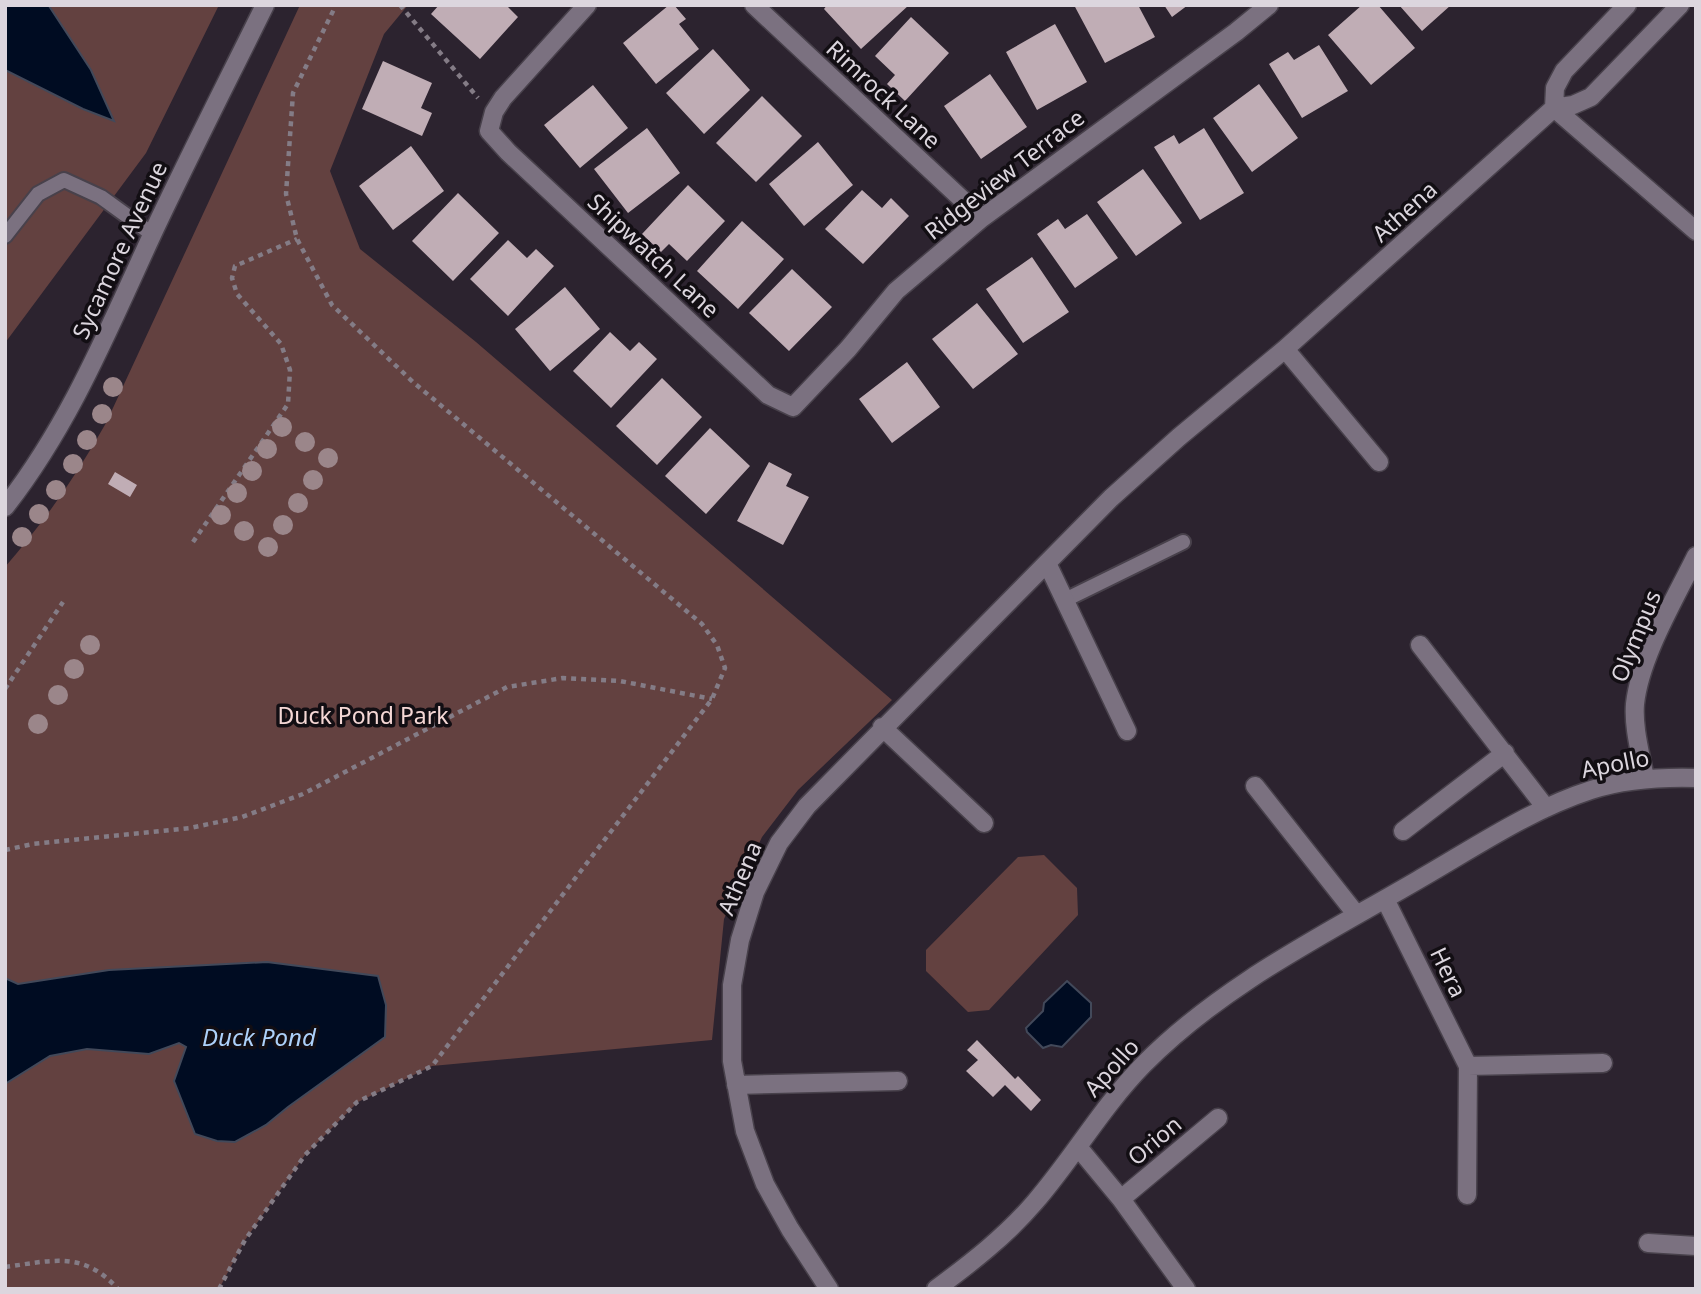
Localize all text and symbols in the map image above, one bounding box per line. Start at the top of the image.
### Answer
street label: Rimrock Lane [820,32,948,156]
street label: Ridgeview Terrace [917,101,1091,247]
street label: Sycamore Avenue [64,156,174,344]
street label: Athena [1365,173,1443,249]
street label: Shipwatch Lane [581,186,727,324]
street label: Olympus [1602,585,1668,687]
park label: Duck Pond Park [277,699,449,731]
street label: Apollo [1578,741,1652,785]
street label: Athena [709,836,769,920]
street label: Hera [1423,942,1475,1002]
water label: Duck Pond [202,1020,317,1053]
street label: Apollo [1076,1031,1146,1103]
street label: Orion [1120,1108,1188,1172]

